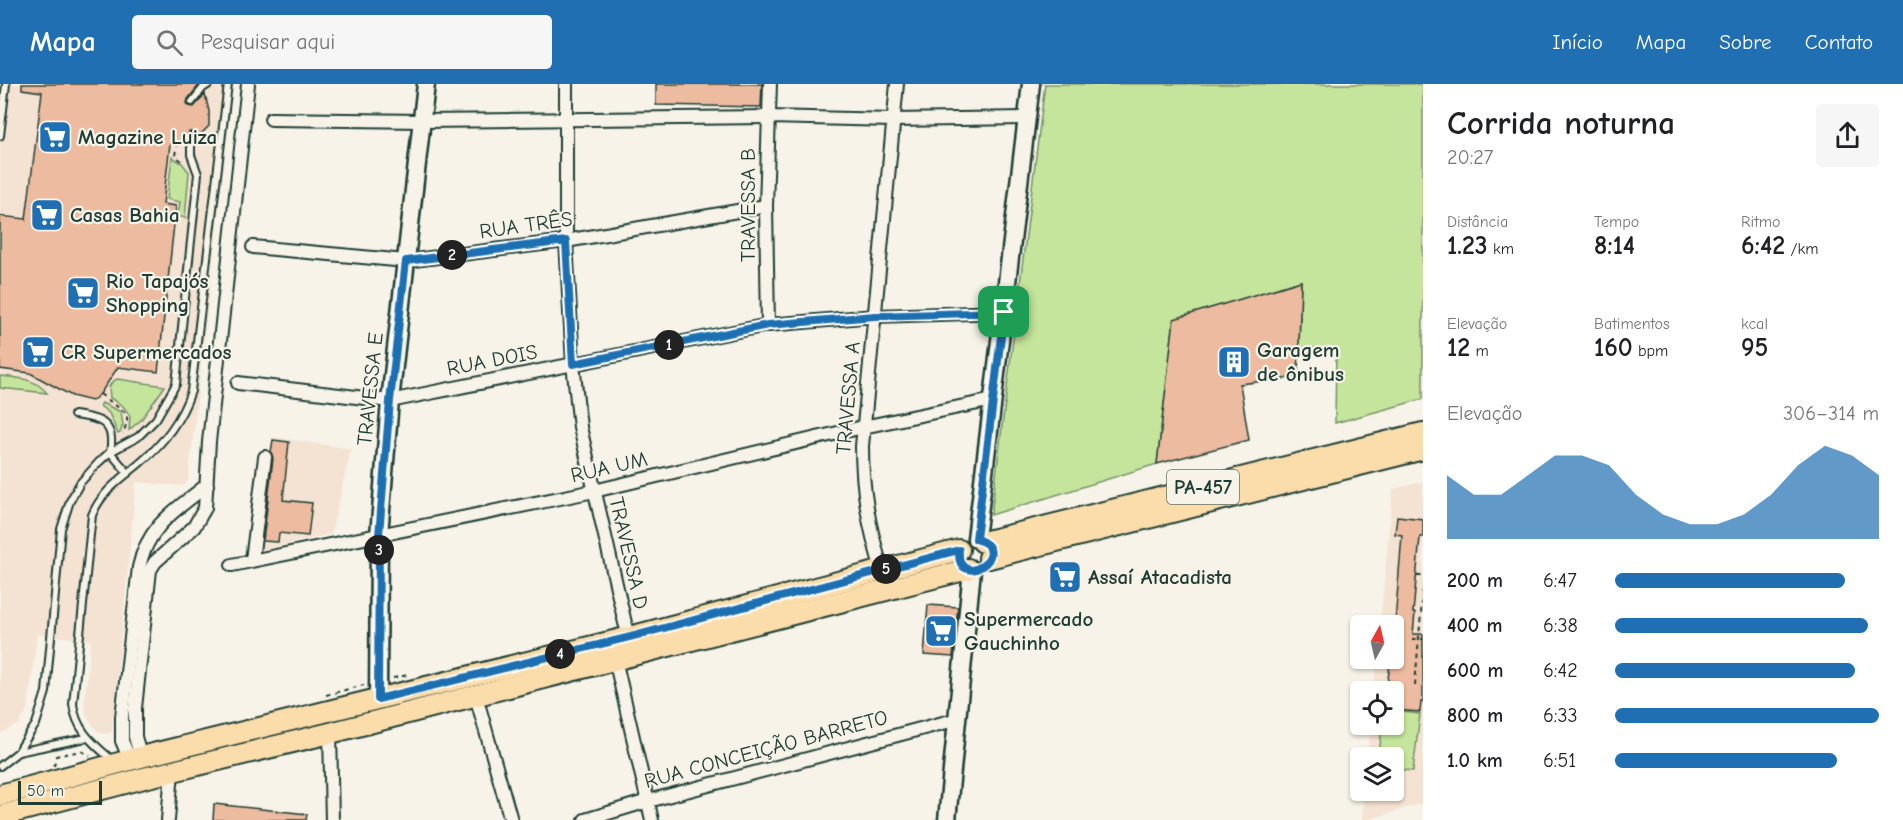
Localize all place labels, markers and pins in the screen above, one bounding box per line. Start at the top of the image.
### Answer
supermarket icon: Magazine Luiza [37,119,73,155]
place label: Magazine Luiza [78,125,217,149]
supermarket icon: Casas Bahia [29,197,65,233]
place label: Casas Bahia [70,203,180,227]
pin: 2 [437,240,467,270]
place label: Rio Tapajós Shopping [106,269,209,317]
supermarket icon: Rio Tapajós Shopping [65,275,101,311]
pin [978,286,1029,337]
pin: 1 [654,330,684,360]
supermarket icon: CR Supermercados [20,334,56,370]
place label: Garagem de ônibus [1257,338,1344,386]
place label: CR Supermercados [61,340,232,364]
building icon: Garagem de ônibus [1216,344,1252,380]
pin: 3 [364,535,394,565]
pin: 5 [871,554,901,584]
supermarket icon: Assaí Atacadista [1047,559,1083,595]
place label: Assaí Atacadista [1088,565,1232,589]
place label: Supermercado Gauchinho [964,607,1093,655]
supermarket icon: Supermercado Gauchinho [923,613,959,649]
pin: 4 [545,639,575,669]

